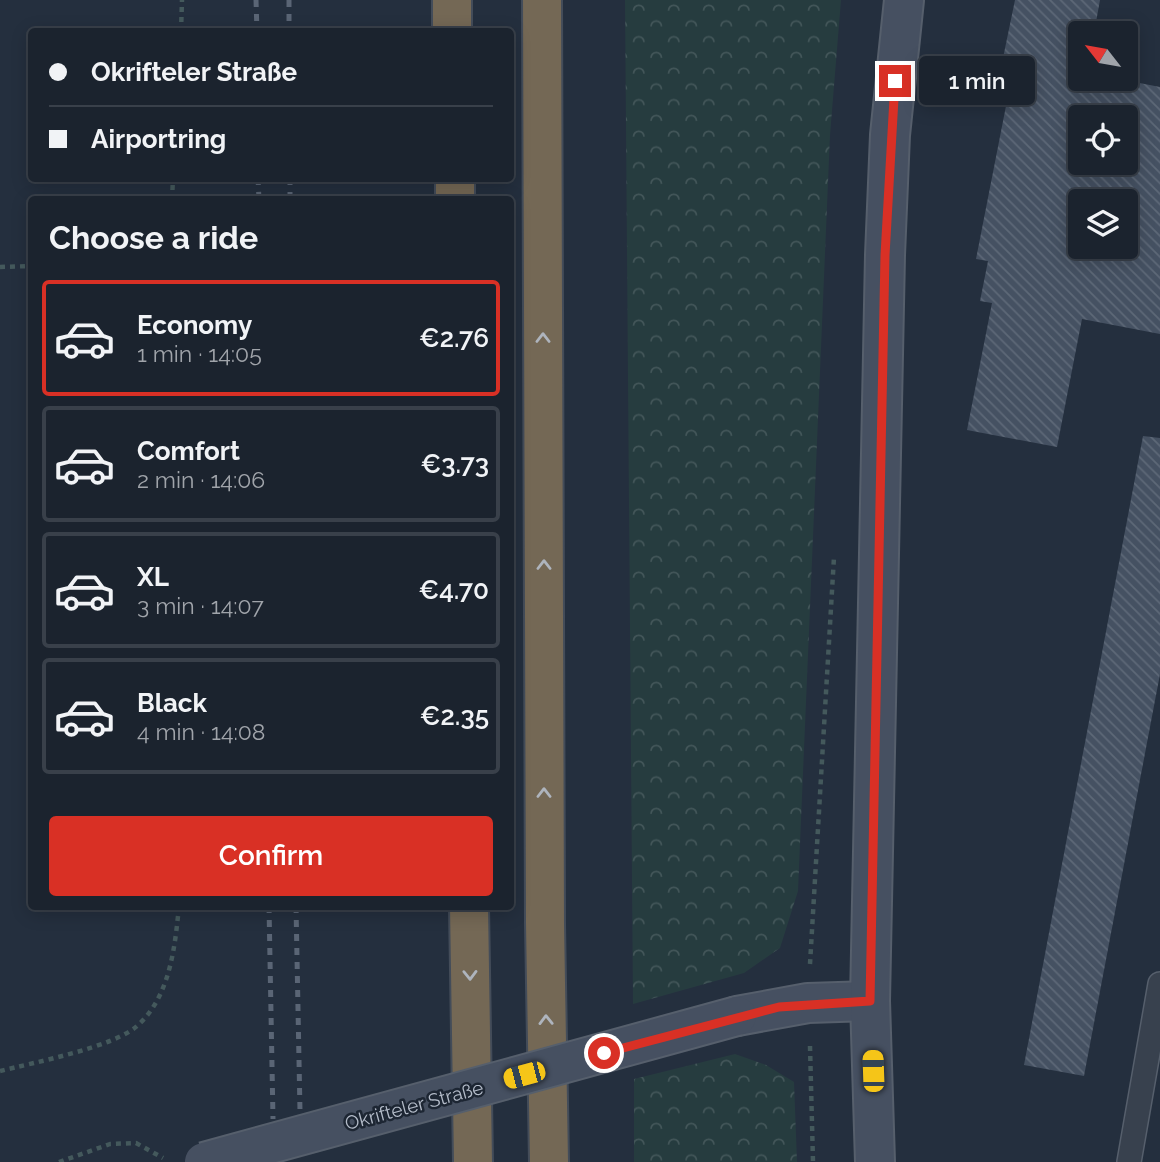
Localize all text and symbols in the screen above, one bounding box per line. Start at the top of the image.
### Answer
north arrow [1068,21,1138,91]
map controls [1068,21,1138,259]
callout: 1 min [920,56,1035,106]
text: Okrifteler Straße [91,57,297,87]
route end [879,65,911,97]
text: 1 min [948,67,1006,94]
button: locate [1068,105,1138,175]
text: Airportring [91,124,226,154]
button: layers [1068,189,1138,259]
text: Choose a ride [49,219,258,256]
icon: car [53,307,116,370]
text: Economy [137,310,252,340]
text: €2.76 [419,323,489,353]
one-way arrow [535,332,551,343]
text: 1 min · 14:05 [137,340,262,367]
icon: car [53,433,116,496]
text: Comfort [137,436,240,466]
text: €3.73 [421,449,489,479]
text: 2 min · 14:06 [137,466,265,493]
icon: car [53,559,116,622]
one-way arrow [536,560,551,571]
text: XL [137,562,169,592]
text: €4.70 [418,575,489,605]
text: 3 min · 14:07 [137,592,264,619]
icon: car [53,685,116,748]
text: Black [137,688,207,718]
text: €2.35 [420,701,489,731]
text: 4 min · 14:08 [137,718,266,745]
one-way arrow [536,787,552,798]
button: Confirm [49,816,493,896]
one-way arrow [462,970,478,980]
one-way arrow [539,1015,554,1026]
route start [588,1037,620,1069]
car [862,1050,885,1092]
car [501,1059,548,1091]
street label: Okrifteler Straße [342,1076,486,1134]

